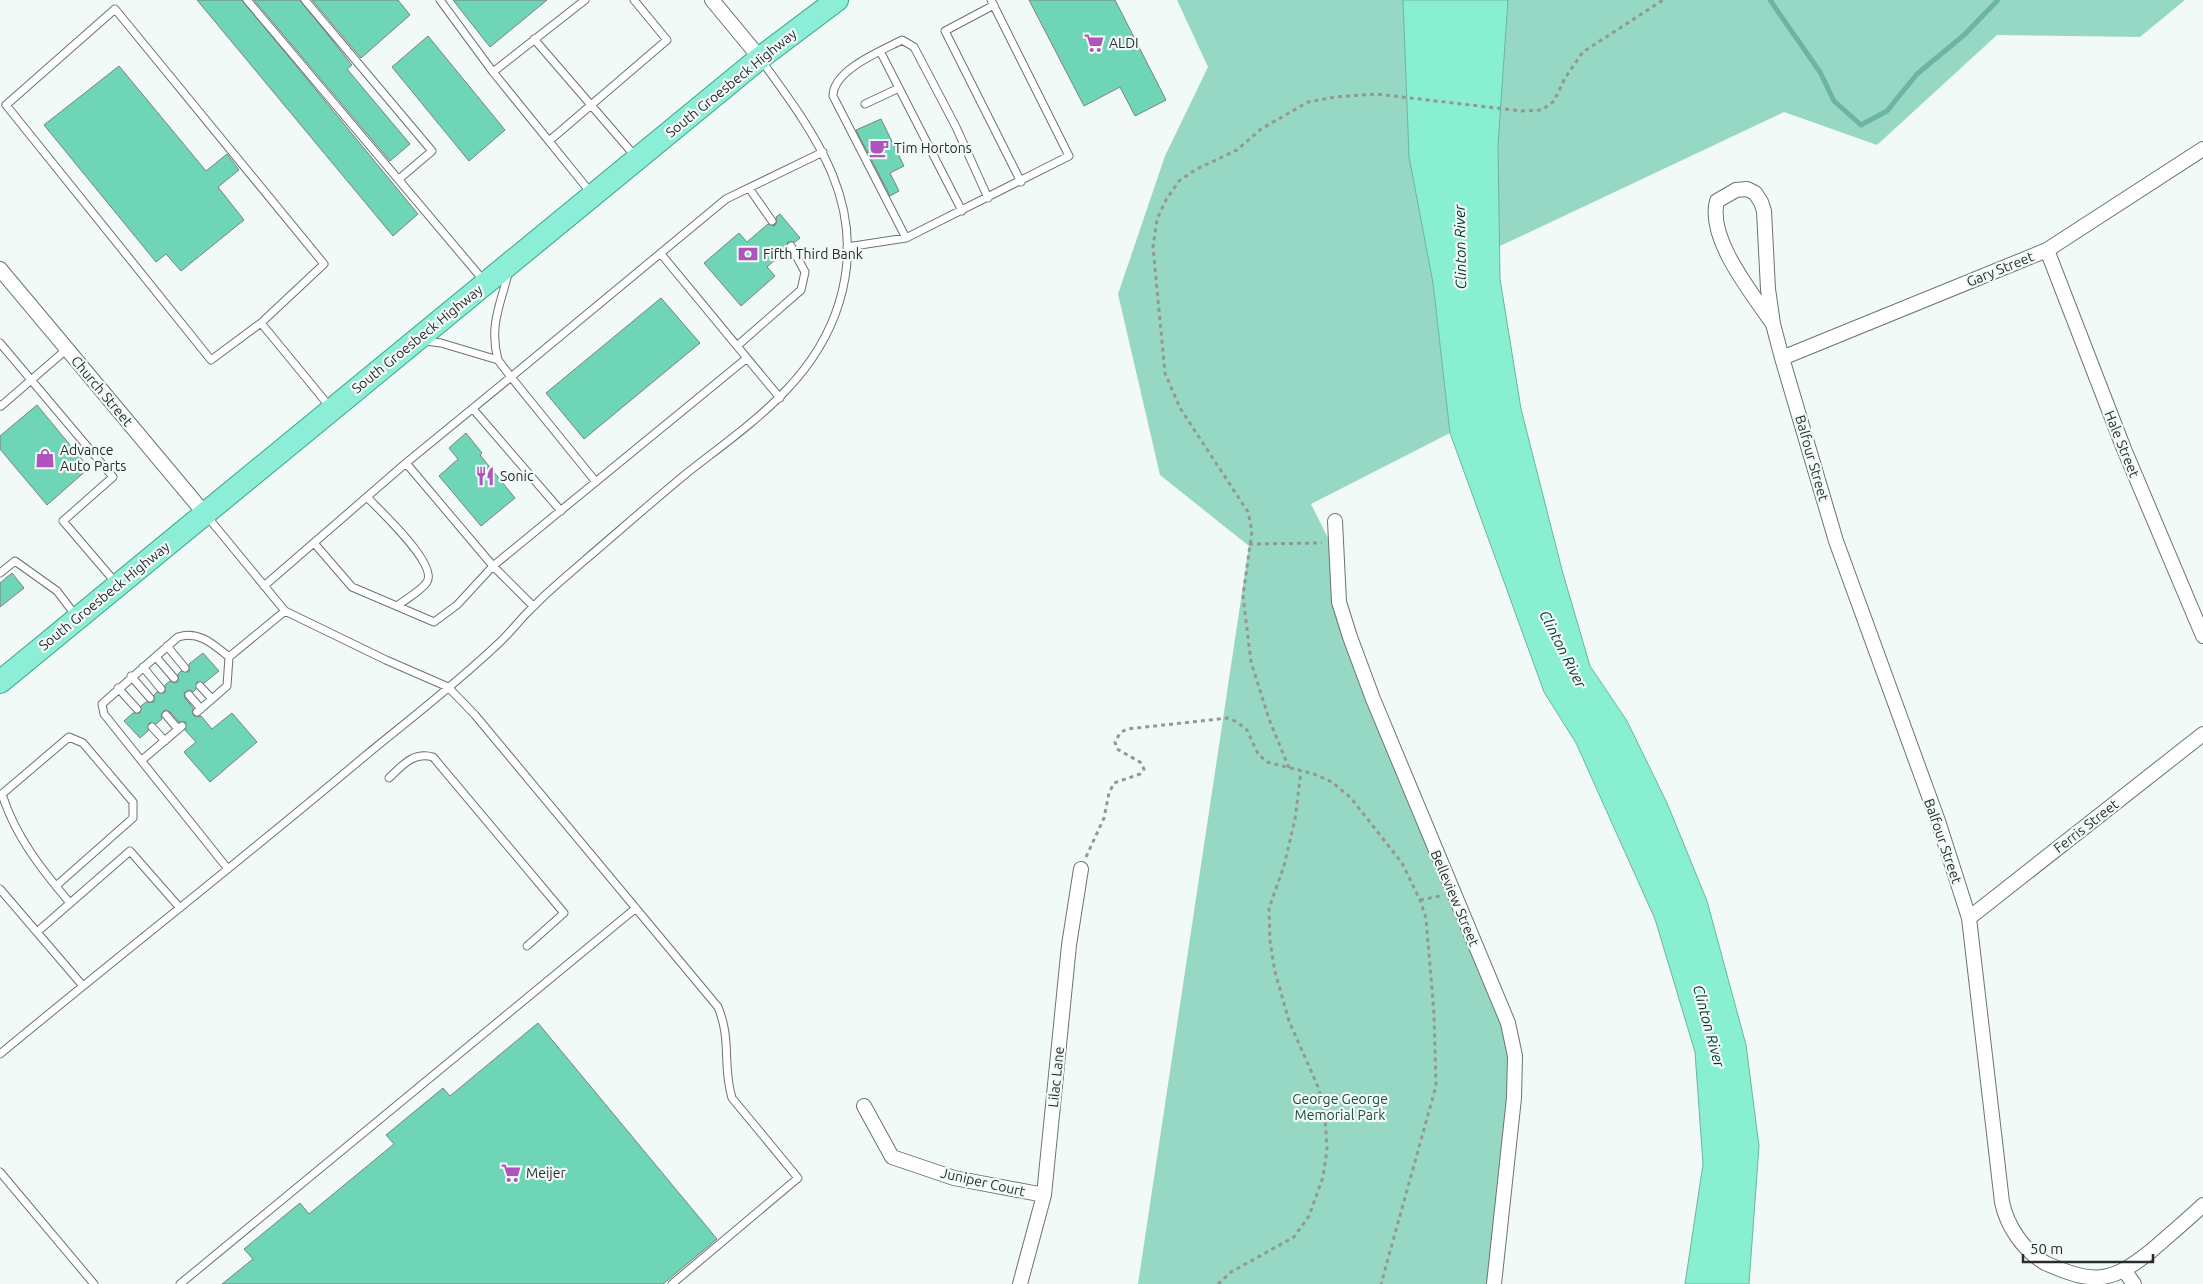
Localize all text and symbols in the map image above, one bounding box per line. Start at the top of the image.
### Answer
street label: South Groesbeck Highway [662,25,800,141]
supermarket icon: ALDI [1083,32,1105,54]
place label: ALDI [1109,35,1139,51]
cafe icon: Tim Hortons [868,137,890,159]
place label: Tim Hortons [894,140,972,156]
water label: Clinton River [1451,203,1469,290]
bank icon: Fifth Third Bank [737,243,759,265]
place label: Fifth Third Bank [763,246,863,262]
street label: Gary Street [1964,248,2036,290]
street label: South Groesbeck Highway [348,281,486,397]
street label: Church Street [68,353,136,430]
street label: Hale Street [2101,408,2143,480]
street label: Balfour Street [1792,413,1832,503]
place label: Advance Auto Parts [60,442,126,474]
shop icon: Advance Auto Parts [34,447,56,469]
restaurant icon: Sonic [474,465,496,487]
place label: Sonic [500,468,534,484]
street label: South Groesbeck Highway [35,538,173,654]
water label: Clinton River [1536,607,1590,692]
street label: Balfour Street [1921,796,1965,886]
street label: Ferris Street [2051,796,2122,856]
street label: Belleview Street [1428,848,1483,949]
water label: Clinton River [1690,983,1729,1070]
street label: Lilac Lane [1045,1046,1067,1108]
park label: George George Memorial Park [1292,1091,1388,1123]
supermarket icon: Meijer [500,1162,522,1184]
place label: Meijer [526,1165,566,1181]
street label: Juniper Court [939,1165,1027,1200]
scale bar [2023,1232,2153,1264]
text: 50 m [2030,1240,2063,1257]

